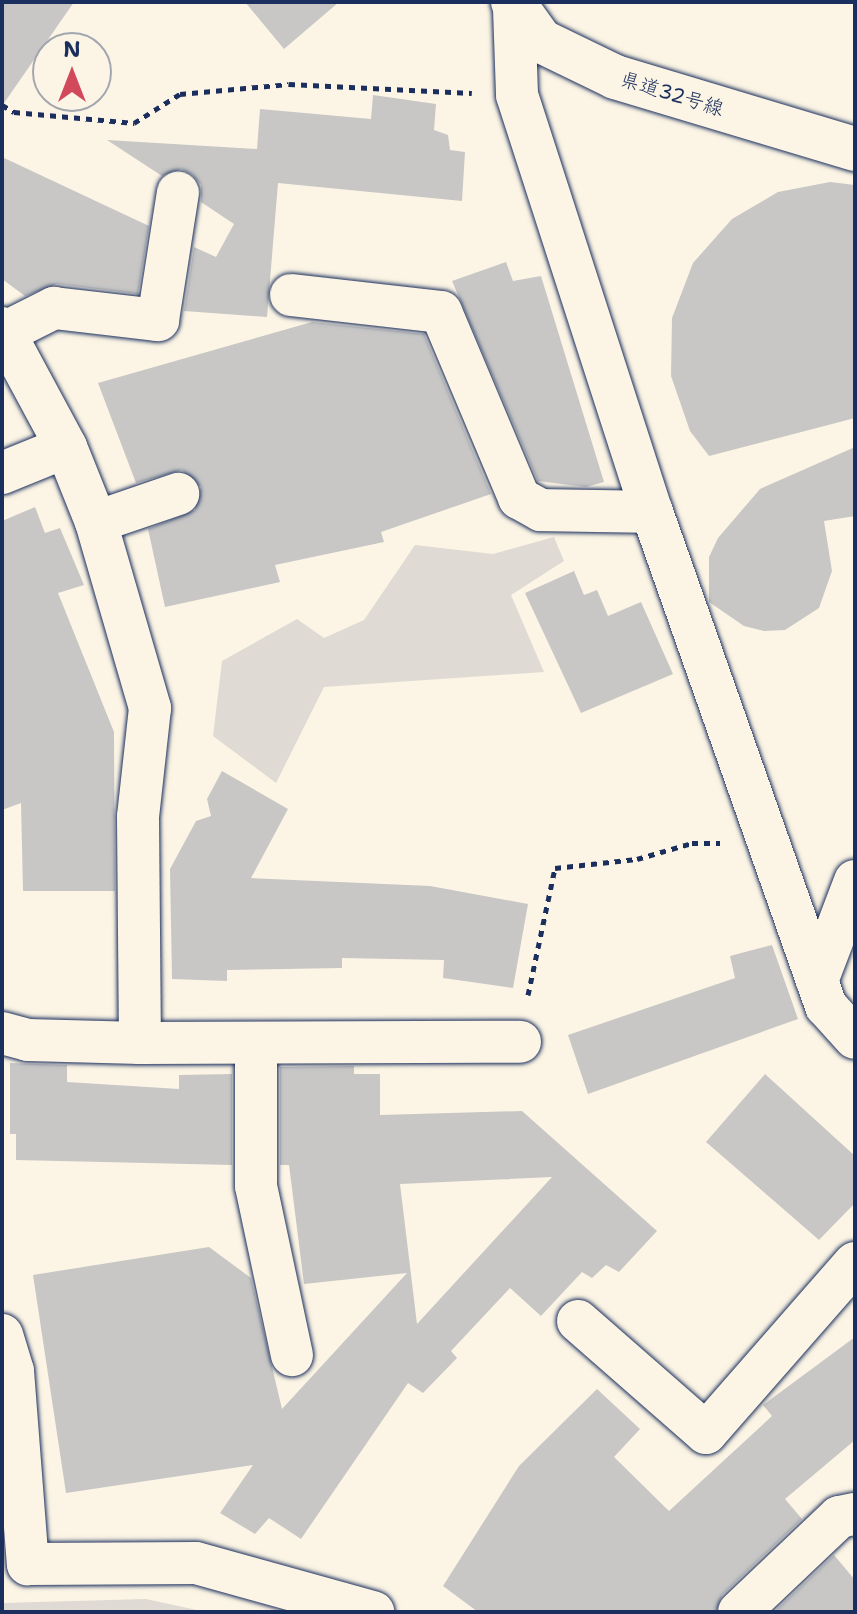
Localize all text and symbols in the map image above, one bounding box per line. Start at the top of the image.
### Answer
north arrow [32,32,112,112]
text: N [63,35,81,64]
street label: 県道32号線 [617,67,727,121]

